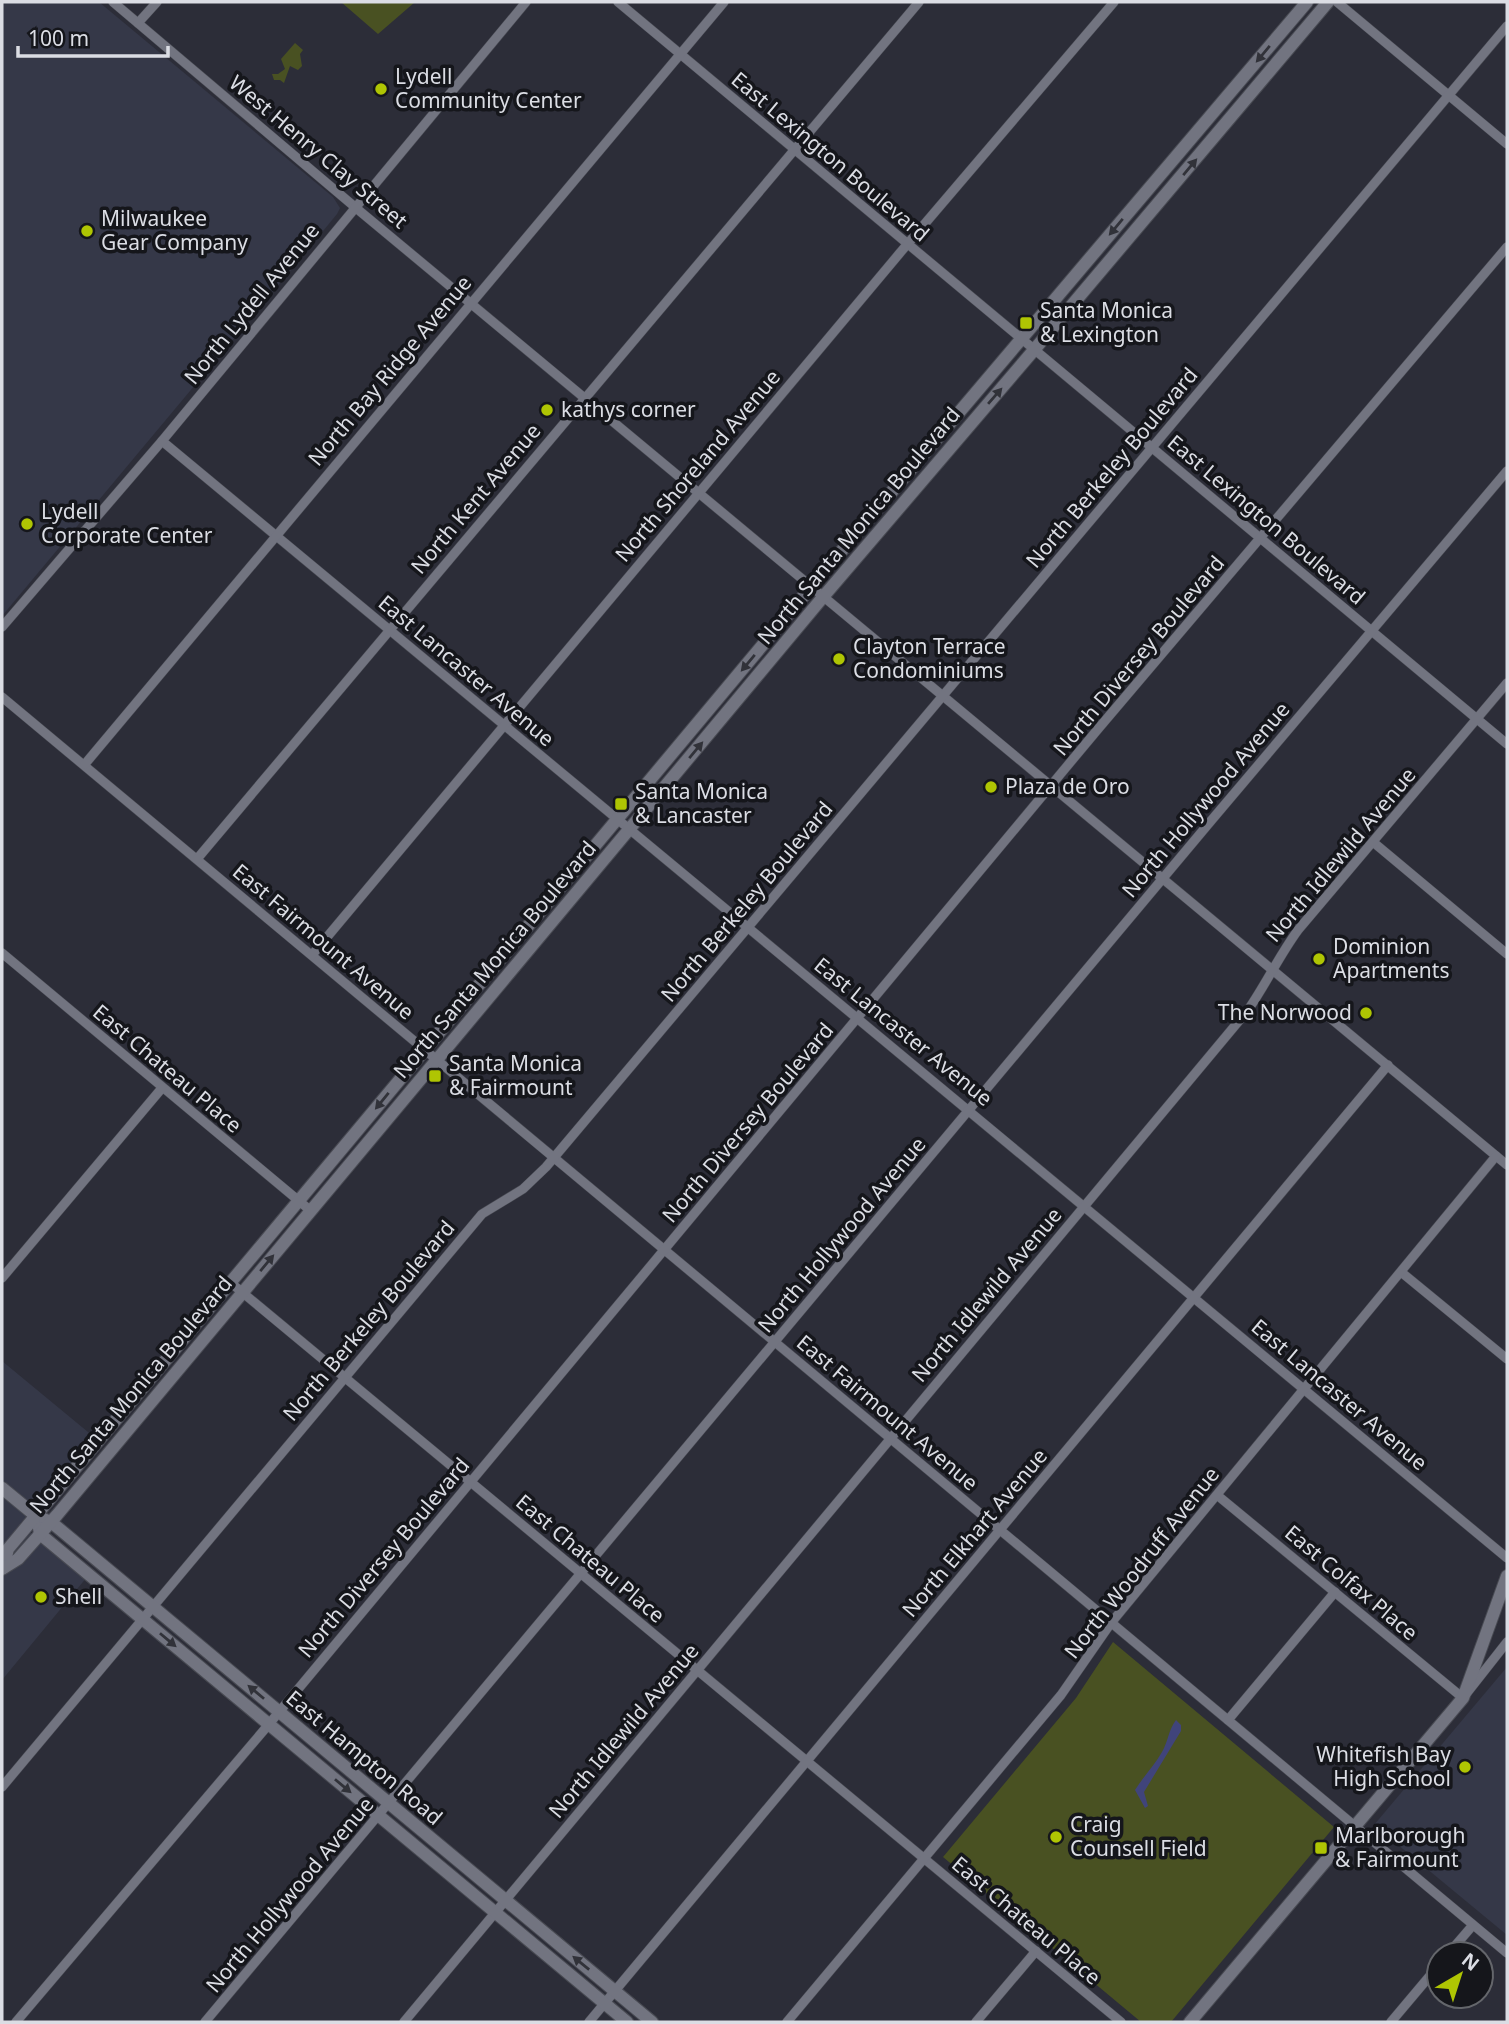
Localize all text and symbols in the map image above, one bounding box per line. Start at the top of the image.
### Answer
scale bar [18,14,168,58]
text: 100 m [28,24,89,52]
one-way arrow [1256,45,1271,62]
place label: Lydell Community Center [395,62,582,114]
street label: East Lexington Boulevard [726,65,935,247]
street label: West Henry Clay Street [224,68,414,234]
marker: Lydell Community Center [373,81,389,97]
one-way arrow [1182,158,1197,176]
place label: Milwaukee Gear Company [101,204,248,256]
street label: North Lydell Avenue [177,217,325,390]
one-way arrow [1109,219,1124,236]
marker: Milwaukee Gear Company [79,223,95,239]
street label: North Bay Ridge Avenue [301,269,477,471]
place label: Santa Monica & Lexington [1040,296,1173,348]
marker: Santa Monica & Lexington [1018,315,1034,331]
street label: North Berkeley Boulevard [1019,361,1203,573]
street label: North Shoreland Avenue [608,363,786,567]
one-way arrow [987,387,1003,405]
place label: kathys corner [561,395,696,423]
street label: North Santa Monica Boulevard [751,401,966,650]
marker: kathys corner [539,402,555,418]
street label: North Kent Avenue [404,417,546,579]
street label: East Lexington Boulevard [1162,428,1371,610]
place label: Lydell Corporate Center [41,497,213,549]
marker: Lydell Corporate Center [19,516,35,532]
street label: North Diversey Boulevard [1046,550,1230,761]
street label: East Lancaster Avenue [373,588,560,752]
place label: Clayton Terrace Condominiums [853,632,1006,684]
marker: Clayton Terrace Condominiums [831,651,847,667]
one-way arrow [741,655,756,672]
street label: North Hollywood Avenue [1115,696,1295,903]
one-way arrow [688,741,703,759]
street label: North Idlewild Avenue [1259,761,1422,948]
place label: Plaza de Oro [1005,772,1130,800]
place label: Santa Monica & Lancaster [635,777,768,829]
marker: Plaza de Oro [983,779,999,795]
street label: North Berkeley Boulevard [654,795,838,1007]
marker: Santa Monica & Lancaster [613,796,629,812]
street label: North Santa Monica Boulevard [387,835,602,1084]
street label: East Fairmount Avenue [227,857,420,1025]
place label: Dominion Apartments [1333,932,1449,984]
street label: East Lancaster Avenue [809,951,999,1112]
marker: Dominion Apartments [1311,951,1327,967]
street label: East Chateau Place [87,998,248,1139]
place label: The Norwood [1218,998,1352,1026]
marker: The Norwood [1358,1005,1374,1021]
street label: North Diversey Boulevard [655,1017,839,1228]
place label: Santa Monica & Fairmount [449,1049,582,1101]
marker: Santa Monica & Fairmount [427,1068,443,1084]
one-way arrow [375,1093,390,1110]
street label: North Hollywood Avenue [751,1131,931,1338]
street label: North Idlewild Avenue [905,1201,1068,1388]
street label: North Berkeley Boulevard [276,1214,460,1426]
one-way arrow [259,1254,274,1271]
street label: North Santa Monica Boulevard [23,1270,238,1519]
street label: East Lancaster Avenue [1246,1312,1433,1476]
street label: East Fairmount Avenue [791,1328,984,1496]
street label: North Elkhart Avenue [895,1442,1053,1623]
street label: North Diversey Boulevard [291,1452,475,1663]
street label: North Woodruff Avenue [1058,1461,1225,1664]
street label: East Chateau Place [510,1488,671,1629]
street label: East Colfax Place [1279,1518,1424,1646]
place label: Shell [55,1582,102,1610]
marker: Shell [33,1589,49,1605]
one-way arrow [160,1632,177,1647]
street label: North Idlewild Avenue [542,1637,705,1824]
street label: East Hampton Road [281,1684,449,1831]
one-way arrow [247,1685,264,1700]
place label: Whitefish Bay High School [1316,1740,1451,1792]
marker: Whitefish Bay High School [1457,1759,1473,1775]
one-way arrow [333,1778,351,1793]
street label: North Hollywood Avenue [199,1791,379,1998]
place label: Craig Counsell Field [1070,1810,1207,1862]
place label: Marlborough & Fairmount [1335,1821,1465,1873]
marker: Craig Counsell Field [1048,1829,1064,1845]
marker: Marlborough & Fairmount [1313,1840,1329,1856]
street label: East Chateau Place [946,1850,1107,1991]
north arrow [1425,1940,1495,2010]
text: N [1457,1947,1485,1977]
one-way arrow [572,1956,589,1971]

